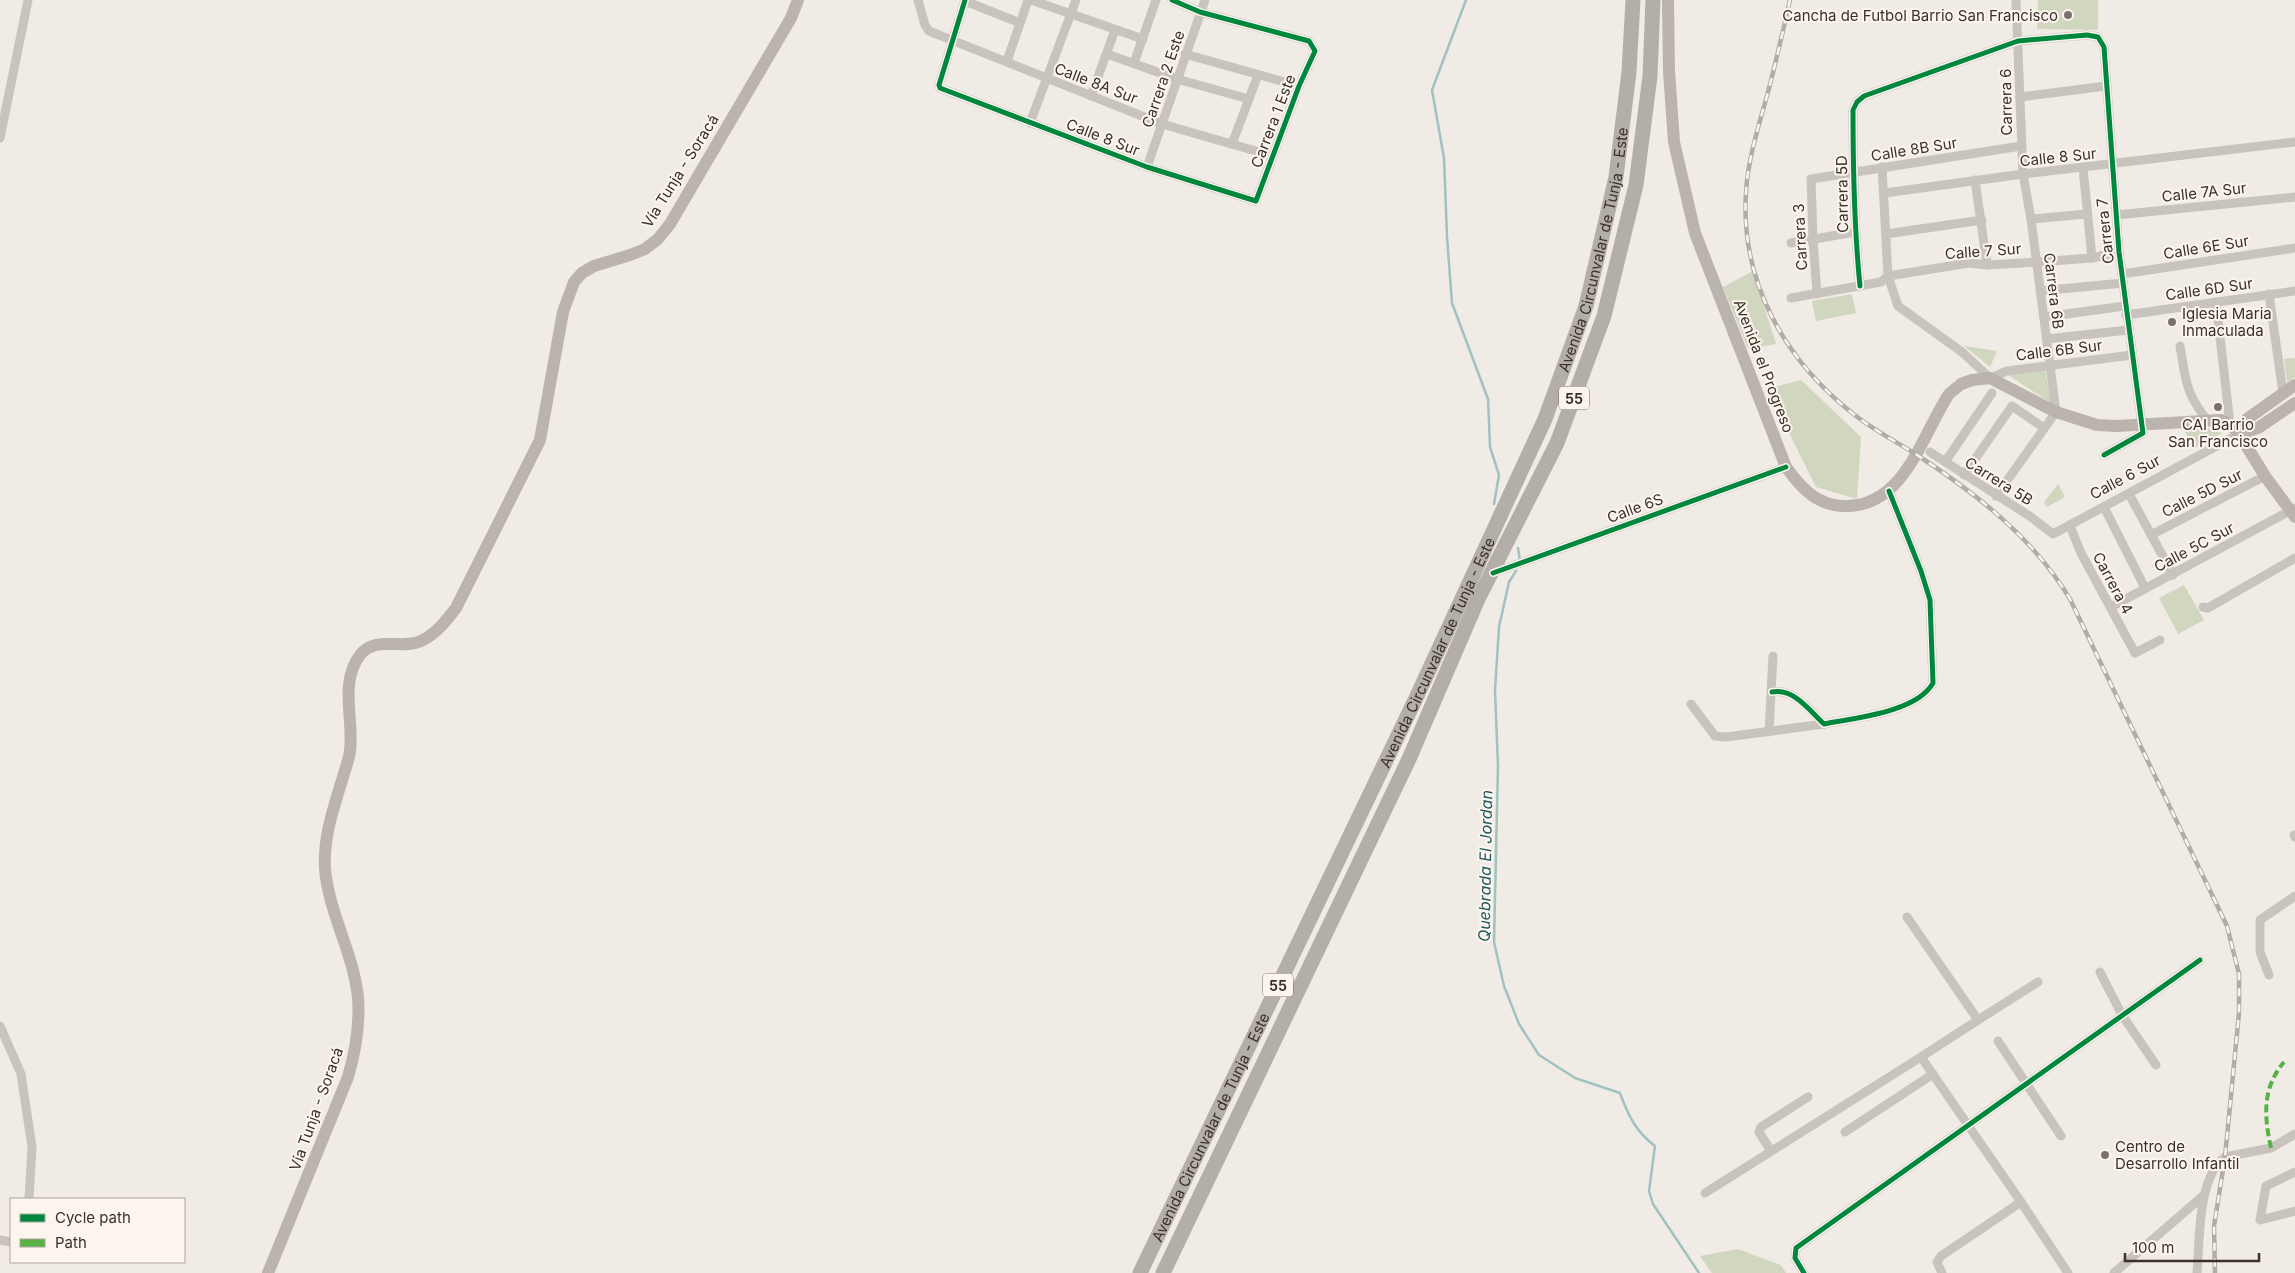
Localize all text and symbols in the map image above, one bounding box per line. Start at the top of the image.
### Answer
place label: Cancha de Futbol Barrio San Francisco [1782,6,2058,25]
marker: Cancha de Futbol Barrio San Francisco [2062,9,2074,21]
street label: Carrera 2 Este [1137,28,1189,130]
street label: Calle 8A Sur [1052,58,1141,108]
street label: Carrera 6 [1996,68,2016,136]
street label: Carrera 1 Este [1246,72,1300,170]
street label: Vía Tunja - Soracá [637,111,723,231]
street label: Calle 8 Sur [1064,114,1143,160]
street label: Avenida Circunvalar de Tunja - Este [1553,126,1632,374]
street label: Calle 8B Sur [1870,133,1959,165]
street label: Calle 8 Sur [2019,143,2098,170]
street label: Carrera 5D [1832,155,1852,233]
street label: Calle 7A Sur [2161,178,2248,206]
street label: Carrera 7 [2092,197,2118,265]
street label: Carrera 3 [1789,203,1811,271]
street label: Calle 6E Sur [2162,231,2250,263]
street label: Calle 7 Sur [1944,239,2022,263]
street label: Carrera 6B [2040,252,2068,330]
street label: Calle 6D Sur [2164,273,2254,305]
street label: Avenida el Progreso [1730,297,1798,435]
place label: Iglesia Maria Inmaculada [2182,304,2272,340]
marker: Iglesia Maria Inmaculada [2166,316,2178,328]
street label: Calle 6B Sur [2015,335,2104,365]
road number: 55 [1559,386,1589,409]
marker: CAI Barrio San Francisco [2212,401,2224,413]
place label: CAI Barrio San Francisco [2168,415,2268,451]
street label: Calle 6 Sur [2086,450,2164,504]
street label: Carrera 5B [1961,453,2037,509]
street label: Calle 5D Sur [2159,464,2246,521]
street label: Calle 6S [1604,489,1666,527]
street label: Calle 5C Sur [2151,518,2238,576]
street label: Avenida Circunvalar de Tunja - Este [1375,534,1499,770]
street label: Carrera 4 [2089,549,2137,617]
water label: Quebrada El Jordan [1474,790,1496,942]
road number: 55 [1263,974,1293,996]
street label: Avenida Circunvalar de Tunja - Este [1147,1009,1273,1245]
street label: Vía Tunja - Soracá [285,1045,347,1173]
place label: Centro de Desarrollo Infantil [2115,1137,2239,1173]
marker: Centro de Desarrollo Infantil [2099,1149,2111,1161]
legend [10,1198,185,1263]
text: Cycle path [55,1208,131,1227]
scale bar [2125,1230,2259,1262]
text: Path [55,1233,87,1252]
text: 100 m [2132,1238,2174,1257]

